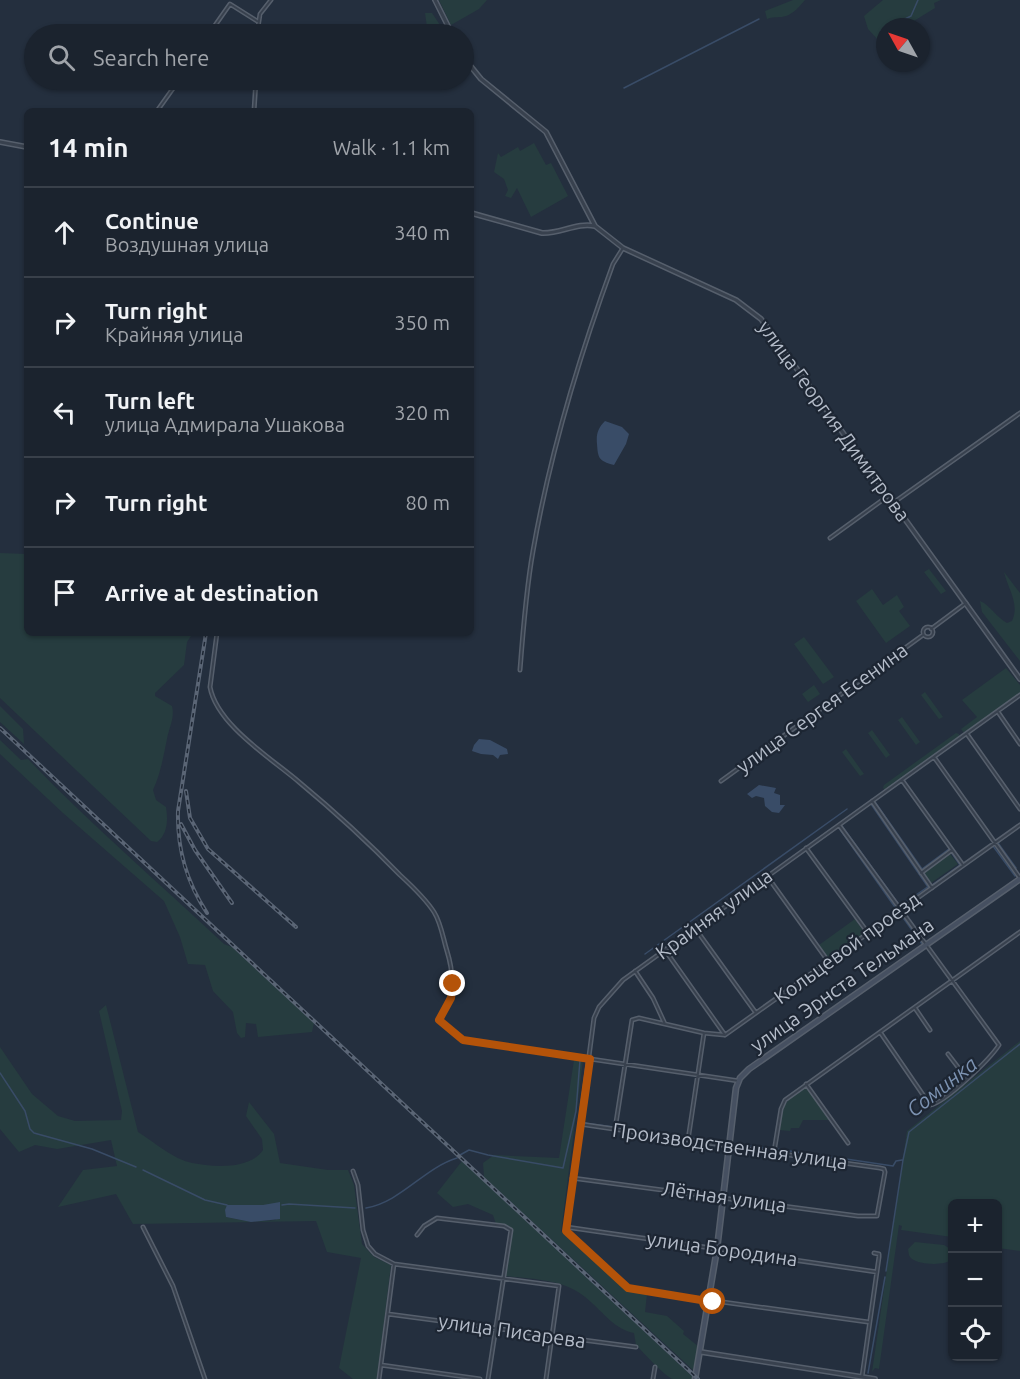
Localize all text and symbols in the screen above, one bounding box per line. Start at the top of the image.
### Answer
north arrow [876,18,930,72]
search box [24,24,474,90]
icon: search [45,41,78,74]
text: Search here [93,45,209,70]
text: 14 min [48,133,128,162]
text: Walk · 1.1 km [333,136,450,159]
text: Continue [105,208,199,233]
icon: ahead [48,216,81,249]
text: 340 m [394,221,450,244]
text: Воздушная улица [105,233,269,256]
text: Turn right [105,298,207,323]
icon: right [48,306,81,339]
text: 350 m [394,311,450,334]
street label: улица Георгия Димитрова [754,316,915,526]
text: Крайняя улица [105,323,244,346]
text: Turn left [105,388,195,413]
icon: left [48,396,81,429]
text: 320 m [394,401,450,424]
text: улица Адмирала Ушакова [105,413,345,436]
icon: right [48,486,81,519]
text: Turn right [105,490,207,515]
text: 80 m [406,491,450,514]
icon: arrive [48,576,81,609]
text: Arrive at destination [105,580,319,605]
street label: улица Сергея Есенина [732,638,912,777]
street label: Крайняя улица [651,864,777,964]
street label: Кольцевой проезд [769,887,924,1008]
street label: улица Эрнста Тельмана [746,913,938,1057]
route end [439,970,465,996]
water label: Соминка [901,1051,981,1121]
street label: Производственная улица [611,1118,849,1173]
street label: Лётная улица [660,1176,788,1217]
map controls [948,1199,1002,1361]
button: + [948,1199,1002,1253]
street label: улица Бородина [645,1227,799,1270]
button: − [948,1253,1002,1307]
route start [699,1288,725,1314]
button: locate [948,1307,1002,1361]
street label: улица Писарева [437,1309,587,1352]

